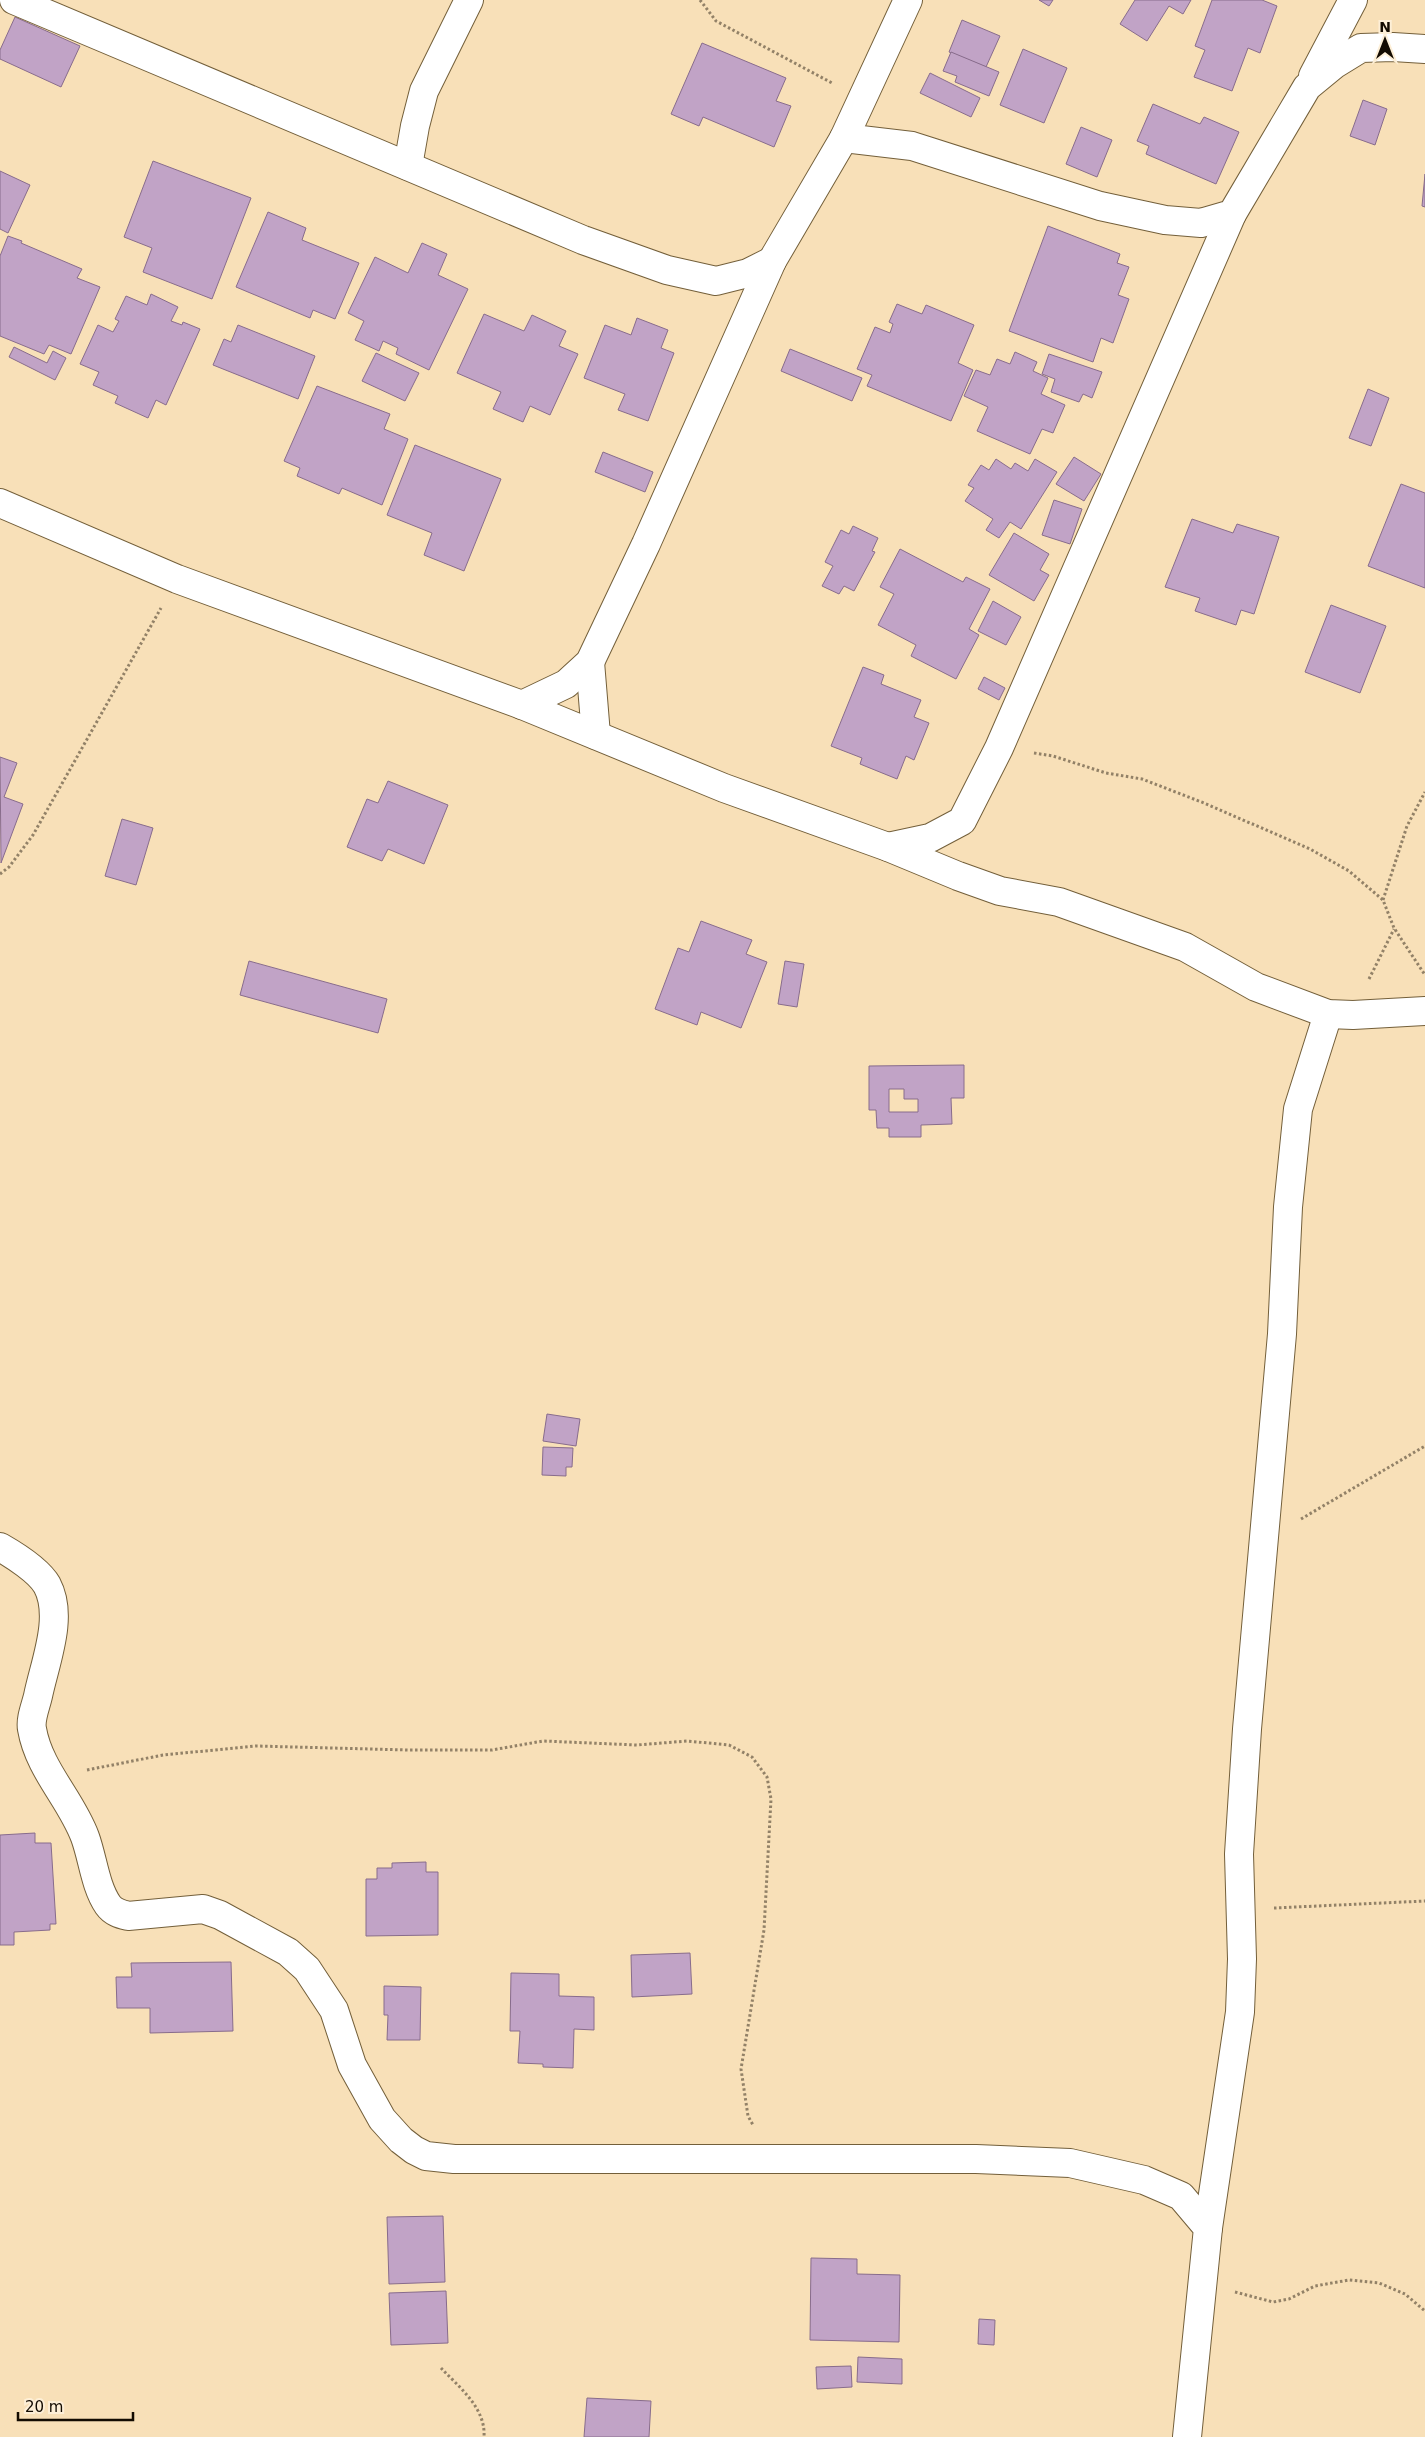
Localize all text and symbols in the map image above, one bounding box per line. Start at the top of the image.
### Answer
north arrow [1360,15,1410,65]
text: N [1379,19,1391,35]
scale bar [18,2390,132,2422]
text: 20 m [25,2398,63,2416]

